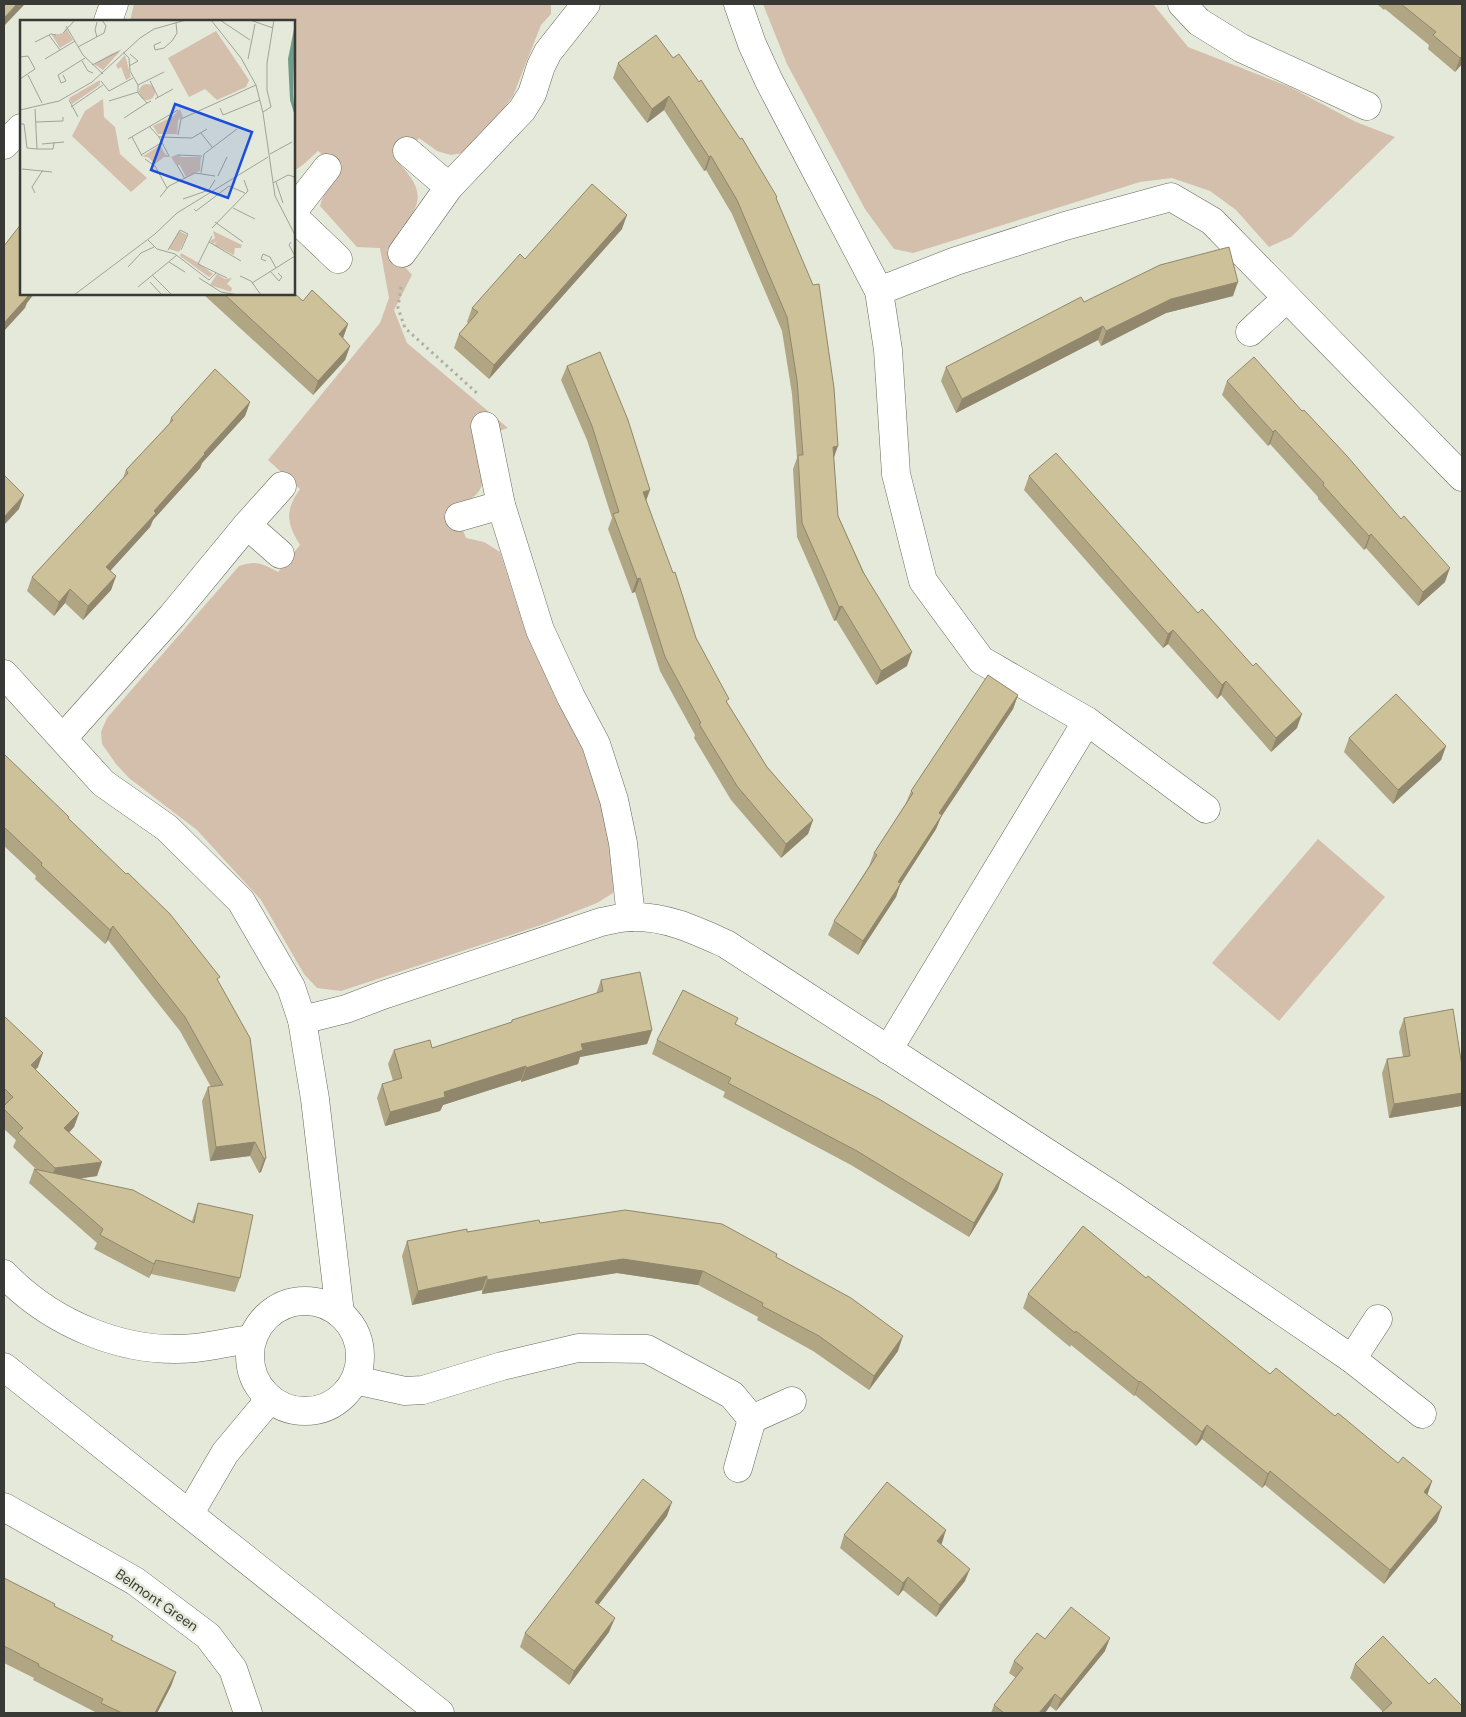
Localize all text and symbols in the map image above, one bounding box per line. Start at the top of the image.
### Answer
inset map [20,20,295,295]
street label: Belmont Green [112,1565,202,1635]

